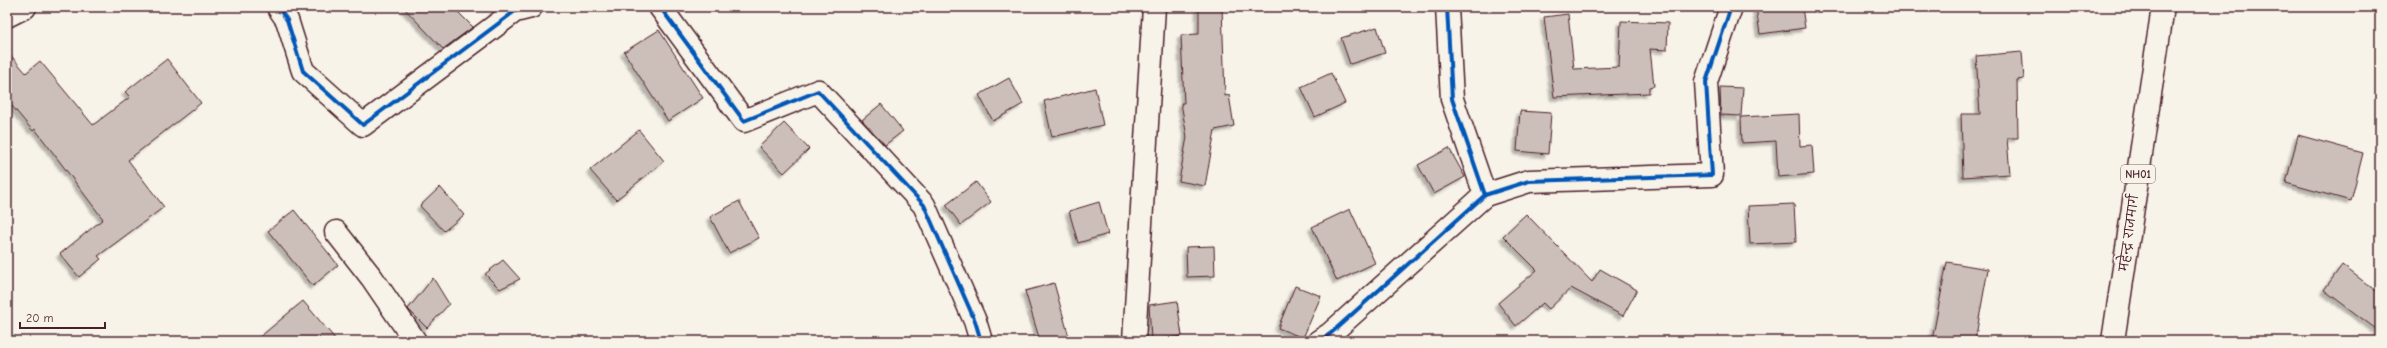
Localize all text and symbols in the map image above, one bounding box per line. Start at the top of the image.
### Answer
road number: NH01 [2121,165,2155,183]
street label: महेन्द्र राजमार्ग [2113,192,2141,273]
scale bar [20,304,105,330]
text: 20 m [26,311,54,325]

